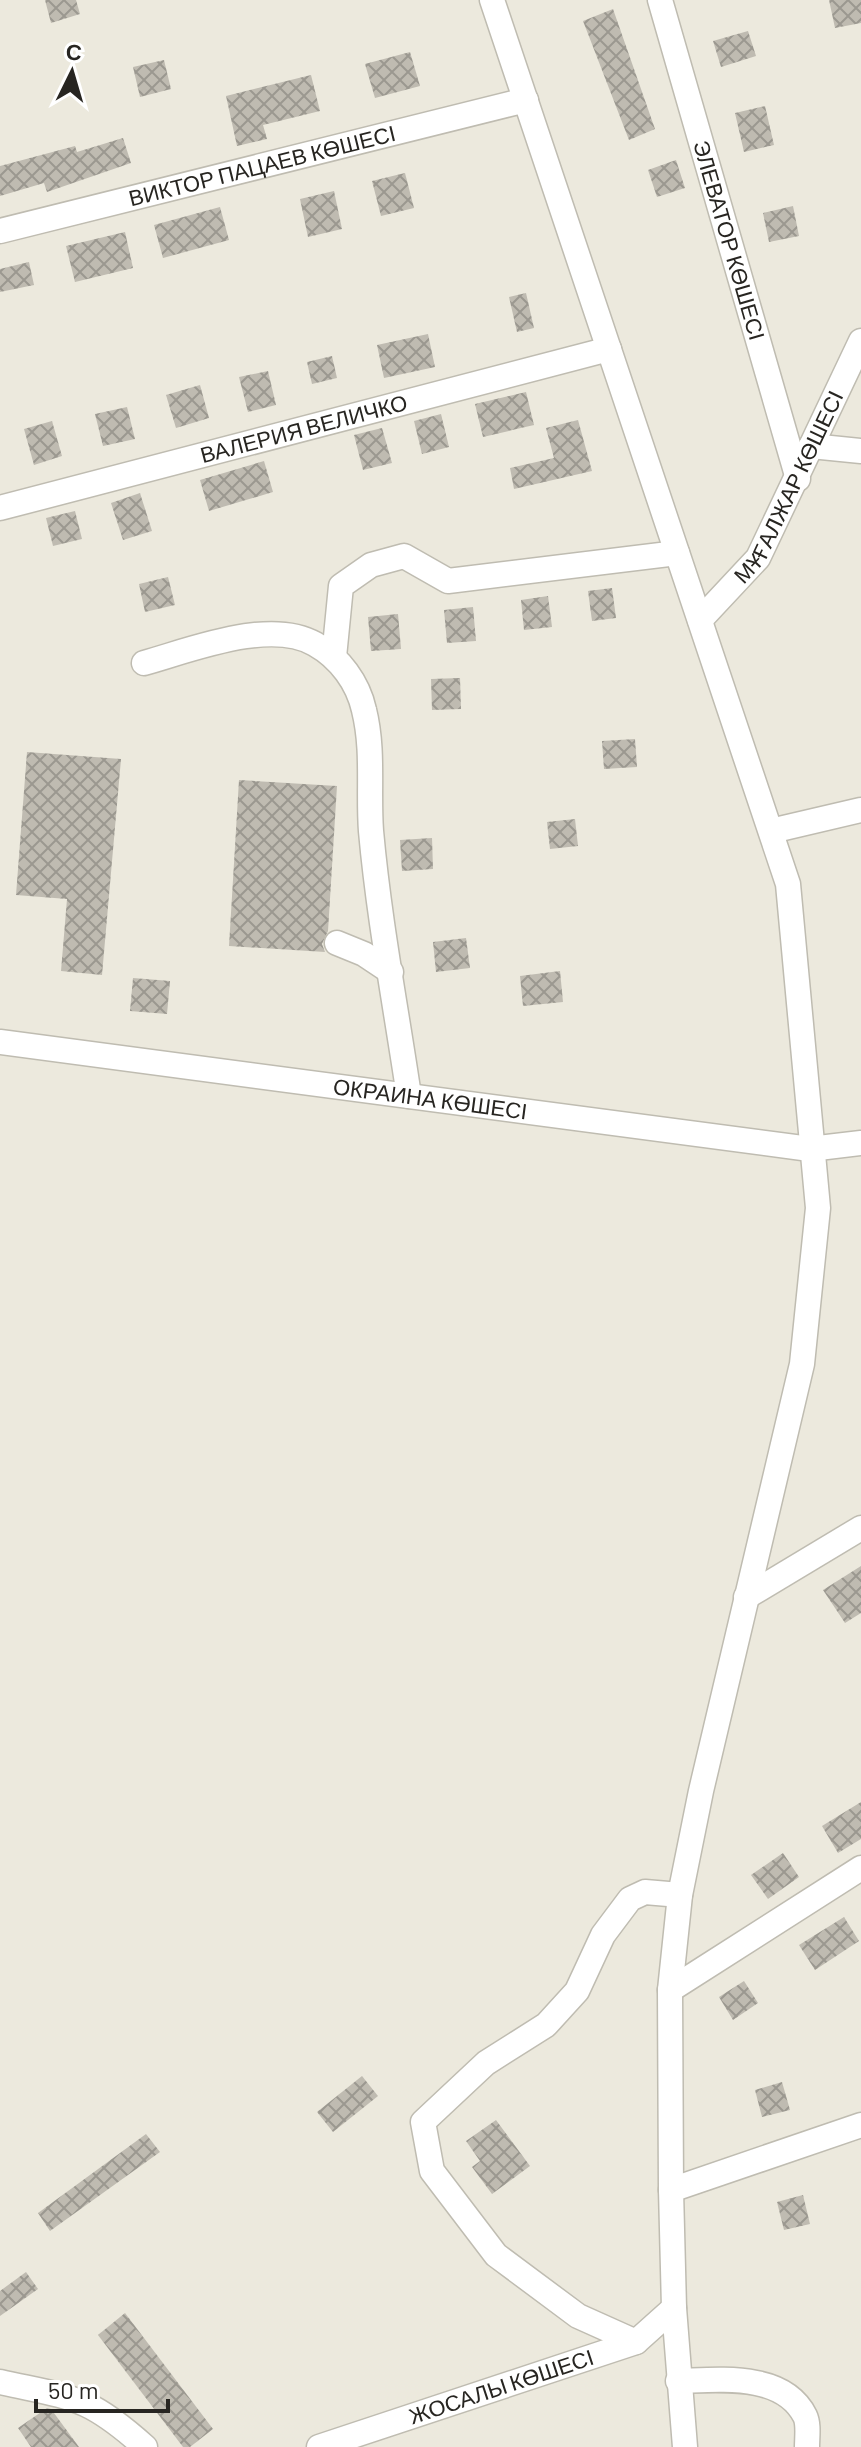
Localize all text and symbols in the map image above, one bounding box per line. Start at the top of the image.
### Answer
north arrow [32,32,112,112]
text: С [65,37,83,65]
street label: ВИКТОР ПАЦАЕВ КӨШЕСІ [126,119,398,211]
street label: ЭЛЕВАТОР КӨШЕСІ [689,137,771,343]
street label: МҰҒАЛЖАР КӨШЕСІ [728,386,848,588]
street label: ВАЛЕРИЯ ВЕЛИЧКО [197,388,410,467]
street label: ОКРАИНА КӨШЕСІ [332,1072,529,1124]
street label: ЖОСАЛЫ КӨШЕСІ [405,2343,596,2428]
scale bar [36,2363,168,2413]
text: 50 m [48,2375,99,2404]

